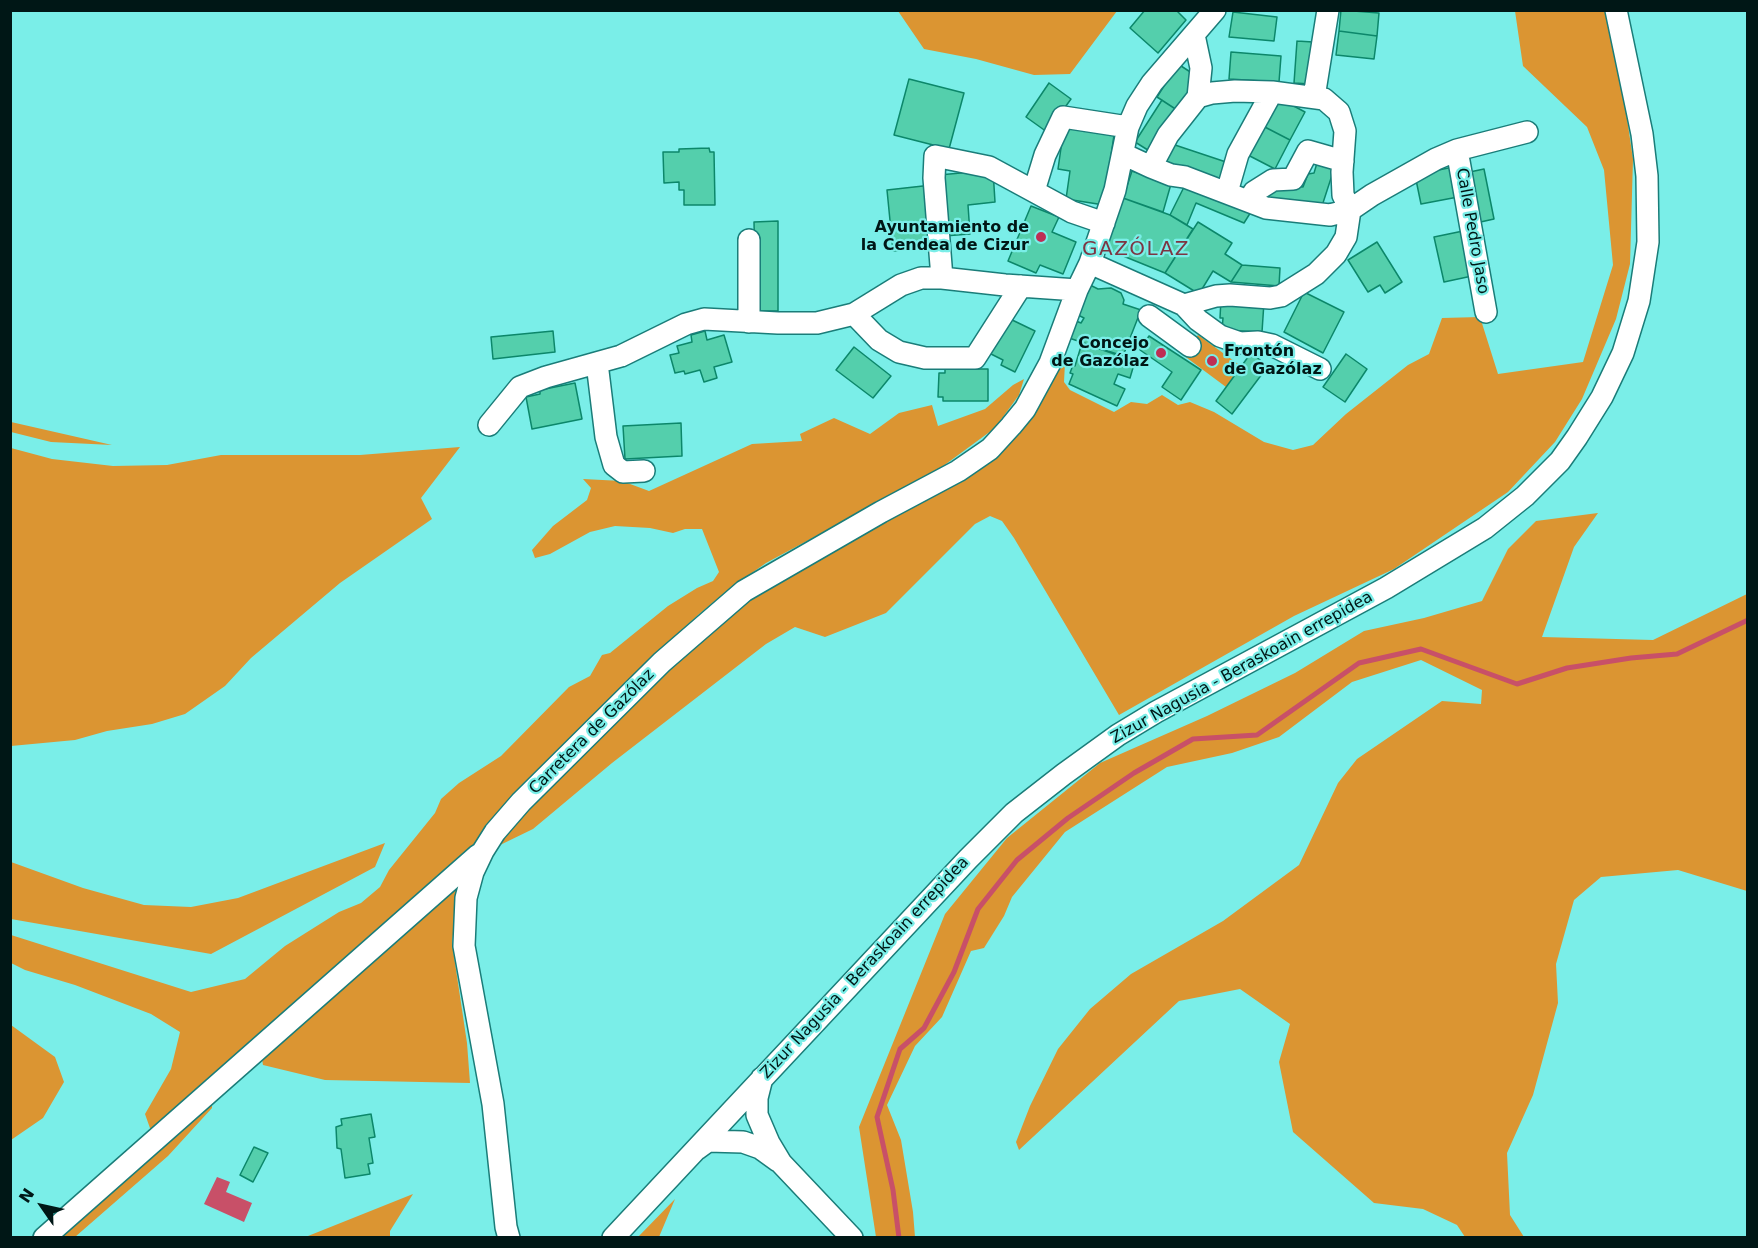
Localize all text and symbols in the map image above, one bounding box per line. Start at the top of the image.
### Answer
street label: Calle Pedro Jaso [1451,166,1493,296]
place label: Ayuntamiento de la Cendea de Cizur [861,218,1029,256]
marker: Ayuntamiento de la Cendea de Cizur [1034,230,1048,244]
district label: GAZÓLAZ [1082,238,1190,262]
place label: Concejo de Gazólaz [1051,334,1149,372]
place label: Frontón de Gazólaz [1224,342,1322,380]
marker: Concejo de Gazólaz [1154,346,1168,360]
marker: Frontón de Gazólaz [1205,354,1219,368]
street label: Zizur Nagusia - Beraskoain errepidea [1108,588,1376,748]
street label: Carretera de Gazólaz [525,665,659,799]
street label: Zizur Nagusia - Beraskoain errepidea [757,853,973,1083]
north arrow [12,1176,72,1236]
text: N [15,1185,38,1207]

